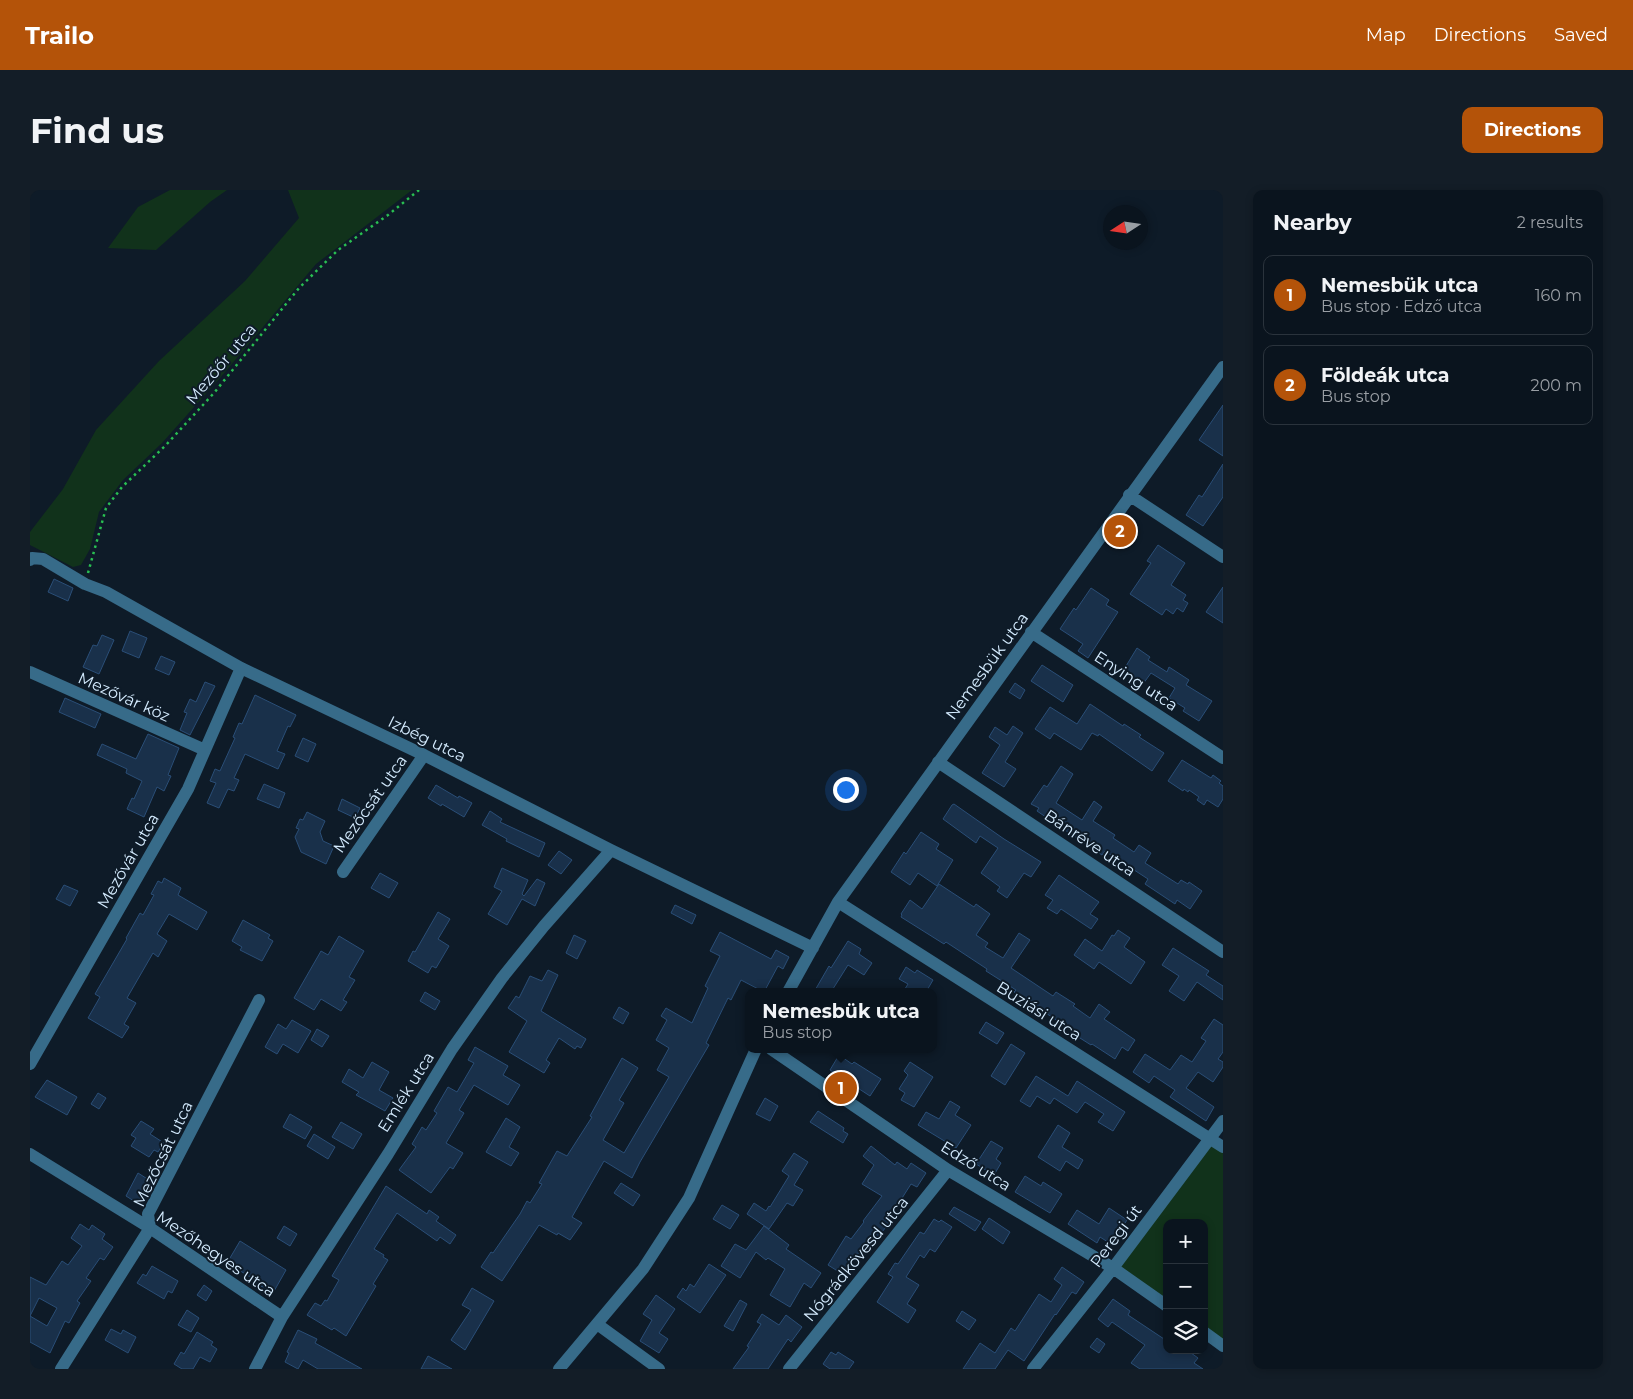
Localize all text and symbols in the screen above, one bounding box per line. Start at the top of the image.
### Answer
text: Trailo [25,21,94,50]
text: Map [1366,24,1406,46]
text: Directions [1434,24,1526,46]
text: Saved [1554,24,1608,46]
button: Directions [1462,107,1603,153]
text: Find us [30,109,164,152]
north arrow [1103,205,1148,250]
text: Nearby [1273,210,1352,235]
text: 2 results [1517,213,1583,232]
text: Nemesbük utca [1321,274,1478,297]
text: 1 [1287,286,1293,305]
text: 160 m [1535,286,1582,305]
text: Bus stop · Edző utca [1321,297,1482,316]
street label: Mezőőr utca [182,320,260,408]
text: Földeák utca [1321,364,1449,387]
text: 2 [1285,376,1295,395]
text: 200 m [1531,376,1582,395]
text: Bus stop [1321,387,1391,406]
pin: 2 [1104,512,1136,550]
street label: Nemesbük utca [942,609,1032,723]
street label: Enying utca [1091,647,1181,715]
street label: Mezővár köz [75,668,173,726]
street label: Izbég utca [385,712,469,766]
street label: Mezőcsát utca [329,751,411,857]
your location [833,777,859,803]
street label: Bánréve utca [1041,806,1139,880]
street label: Mezővár utca [93,810,163,912]
street label: Buziási utca [993,977,1085,1045]
popup [745,988,937,1053]
text: Nemesbük utca [762,1000,920,1023]
text: Bus stop [762,1023,832,1042]
street label: Emlék utca [374,1048,438,1136]
pin: 1 [825,1069,857,1107]
street label: Mezőcsát utca [129,1098,197,1210]
street label: Edző utca [937,1137,1015,1195]
street label: Nógrádkövesd utca [800,1193,912,1325]
street label: Peregi út [1086,1201,1146,1271]
street label: Mezőhegyes utca [153,1207,279,1301]
map controls [1163,1219,1208,1354]
button: + [1163,1219,1208,1264]
button: − [1163,1264,1208,1309]
button: layers [1163,1309,1208,1354]

